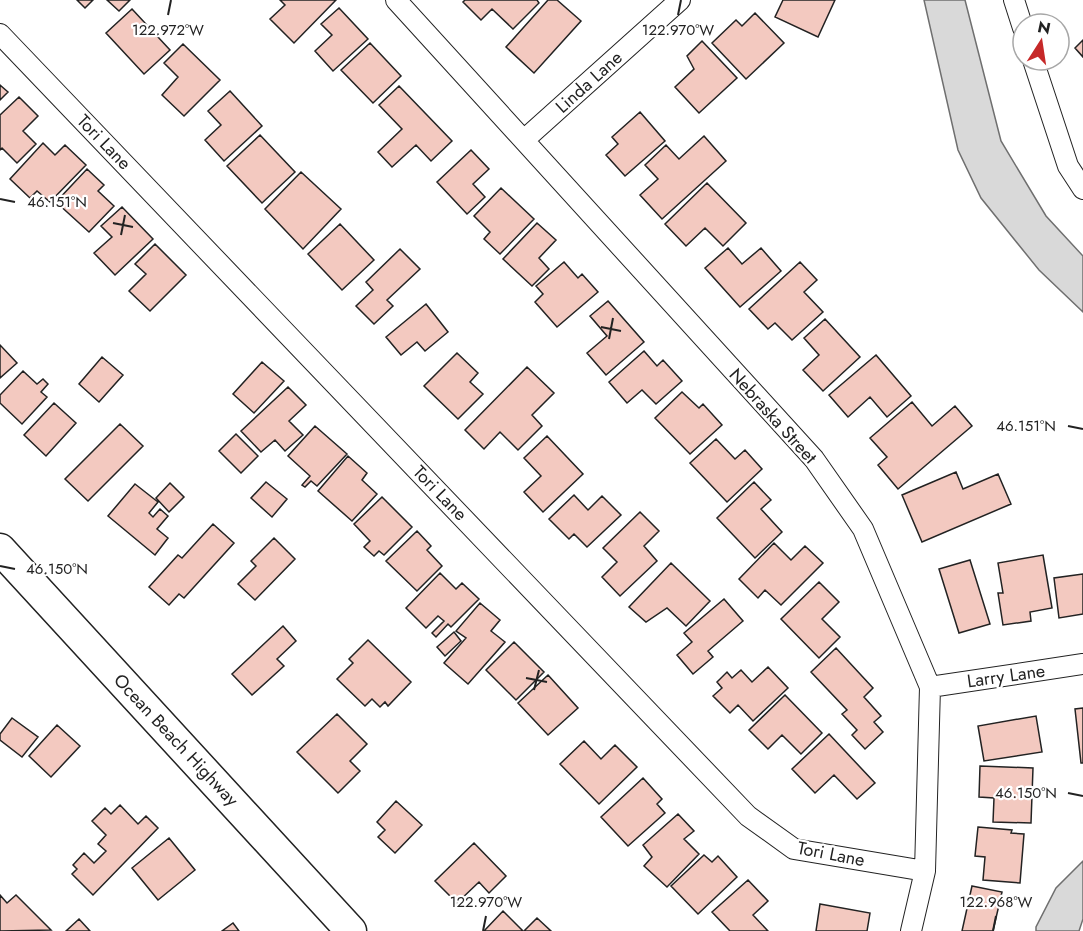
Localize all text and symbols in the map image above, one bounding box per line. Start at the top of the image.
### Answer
north arrow [1011,12,1071,72]
text: N [1035,15,1053,40]
text: 122.972°W [132,19,204,41]
text: 122.970°W [642,19,714,41]
street label: Linda Lane [550,45,628,119]
street label: Tori Lane [71,108,137,176]
text: 46.151°N [27,191,87,213]
street label: Nebraska Street [723,363,823,470]
text: 46.151°N [996,415,1056,437]
street label: Tori Lane [407,459,473,527]
text: 46.150°N [26,558,88,580]
street label: Larry Lane [965,658,1047,694]
street label: Ocean Beach Highway [108,668,245,812]
text: 46.150°N [995,782,1057,804]
street label: Tori Lane [795,835,867,873]
text: 122.970°W [450,891,522,913]
text: 122.968°W [960,891,1033,913]

